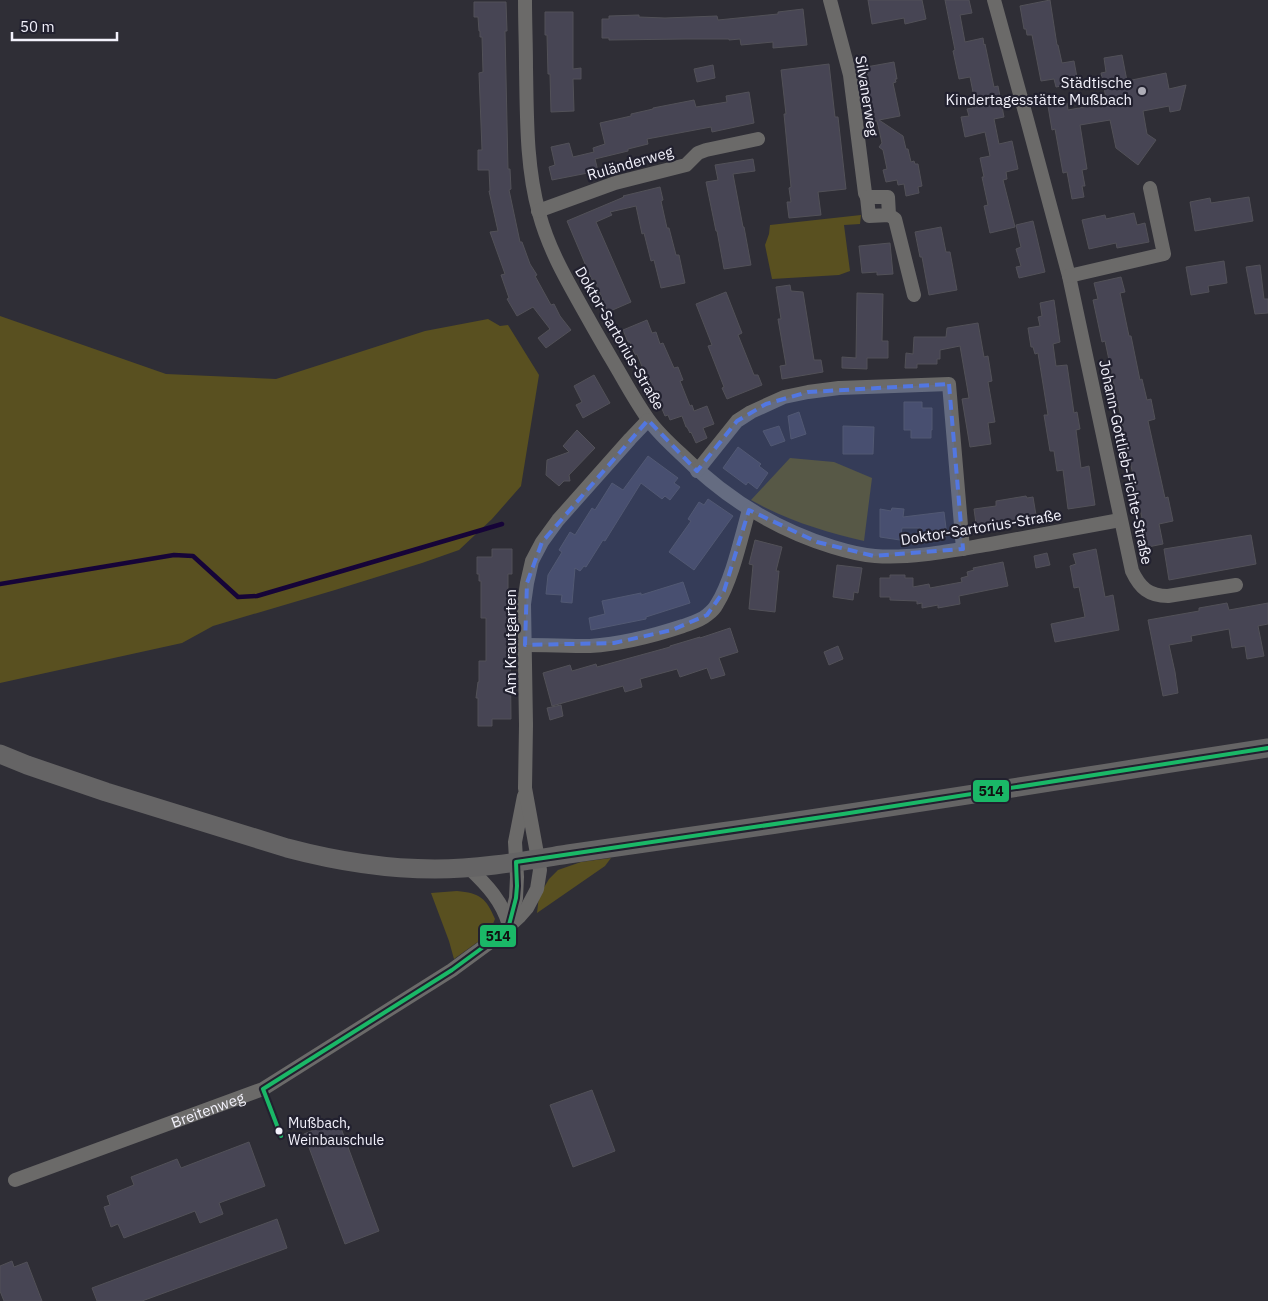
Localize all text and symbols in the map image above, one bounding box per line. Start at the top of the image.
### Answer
scale bar [12,10,118,42]
text: 50 m [20,17,55,36]
street label: Silvanerweg [851,54,883,138]
place label: Städtische Kindertagesstätte Mußbach [946,73,1132,109]
marker: Städtische Kindertagesstätte Mußbach [1136,85,1148,97]
street label: Ruländerweg [585,142,675,184]
street label: Doktor-Sartorius-Straße [571,263,669,413]
street label: Johann-Gottlieb-Fichte-Straße [1095,358,1157,566]
street label: Doktor-Sartorius-Straße [899,505,1063,549]
street label: Am Krautgarten [501,589,520,695]
line badge: 514 [972,779,1010,803]
text: 514 [978,782,1004,800]
line badge: 514 [479,924,517,948]
text: 514 [485,927,511,945]
street label: Breitenweg [168,1087,247,1132]
place label: Mußbach, Weinbauschule [288,1114,385,1149]
marker: Mußbach, Weinbauschule [274,1126,284,1136]

